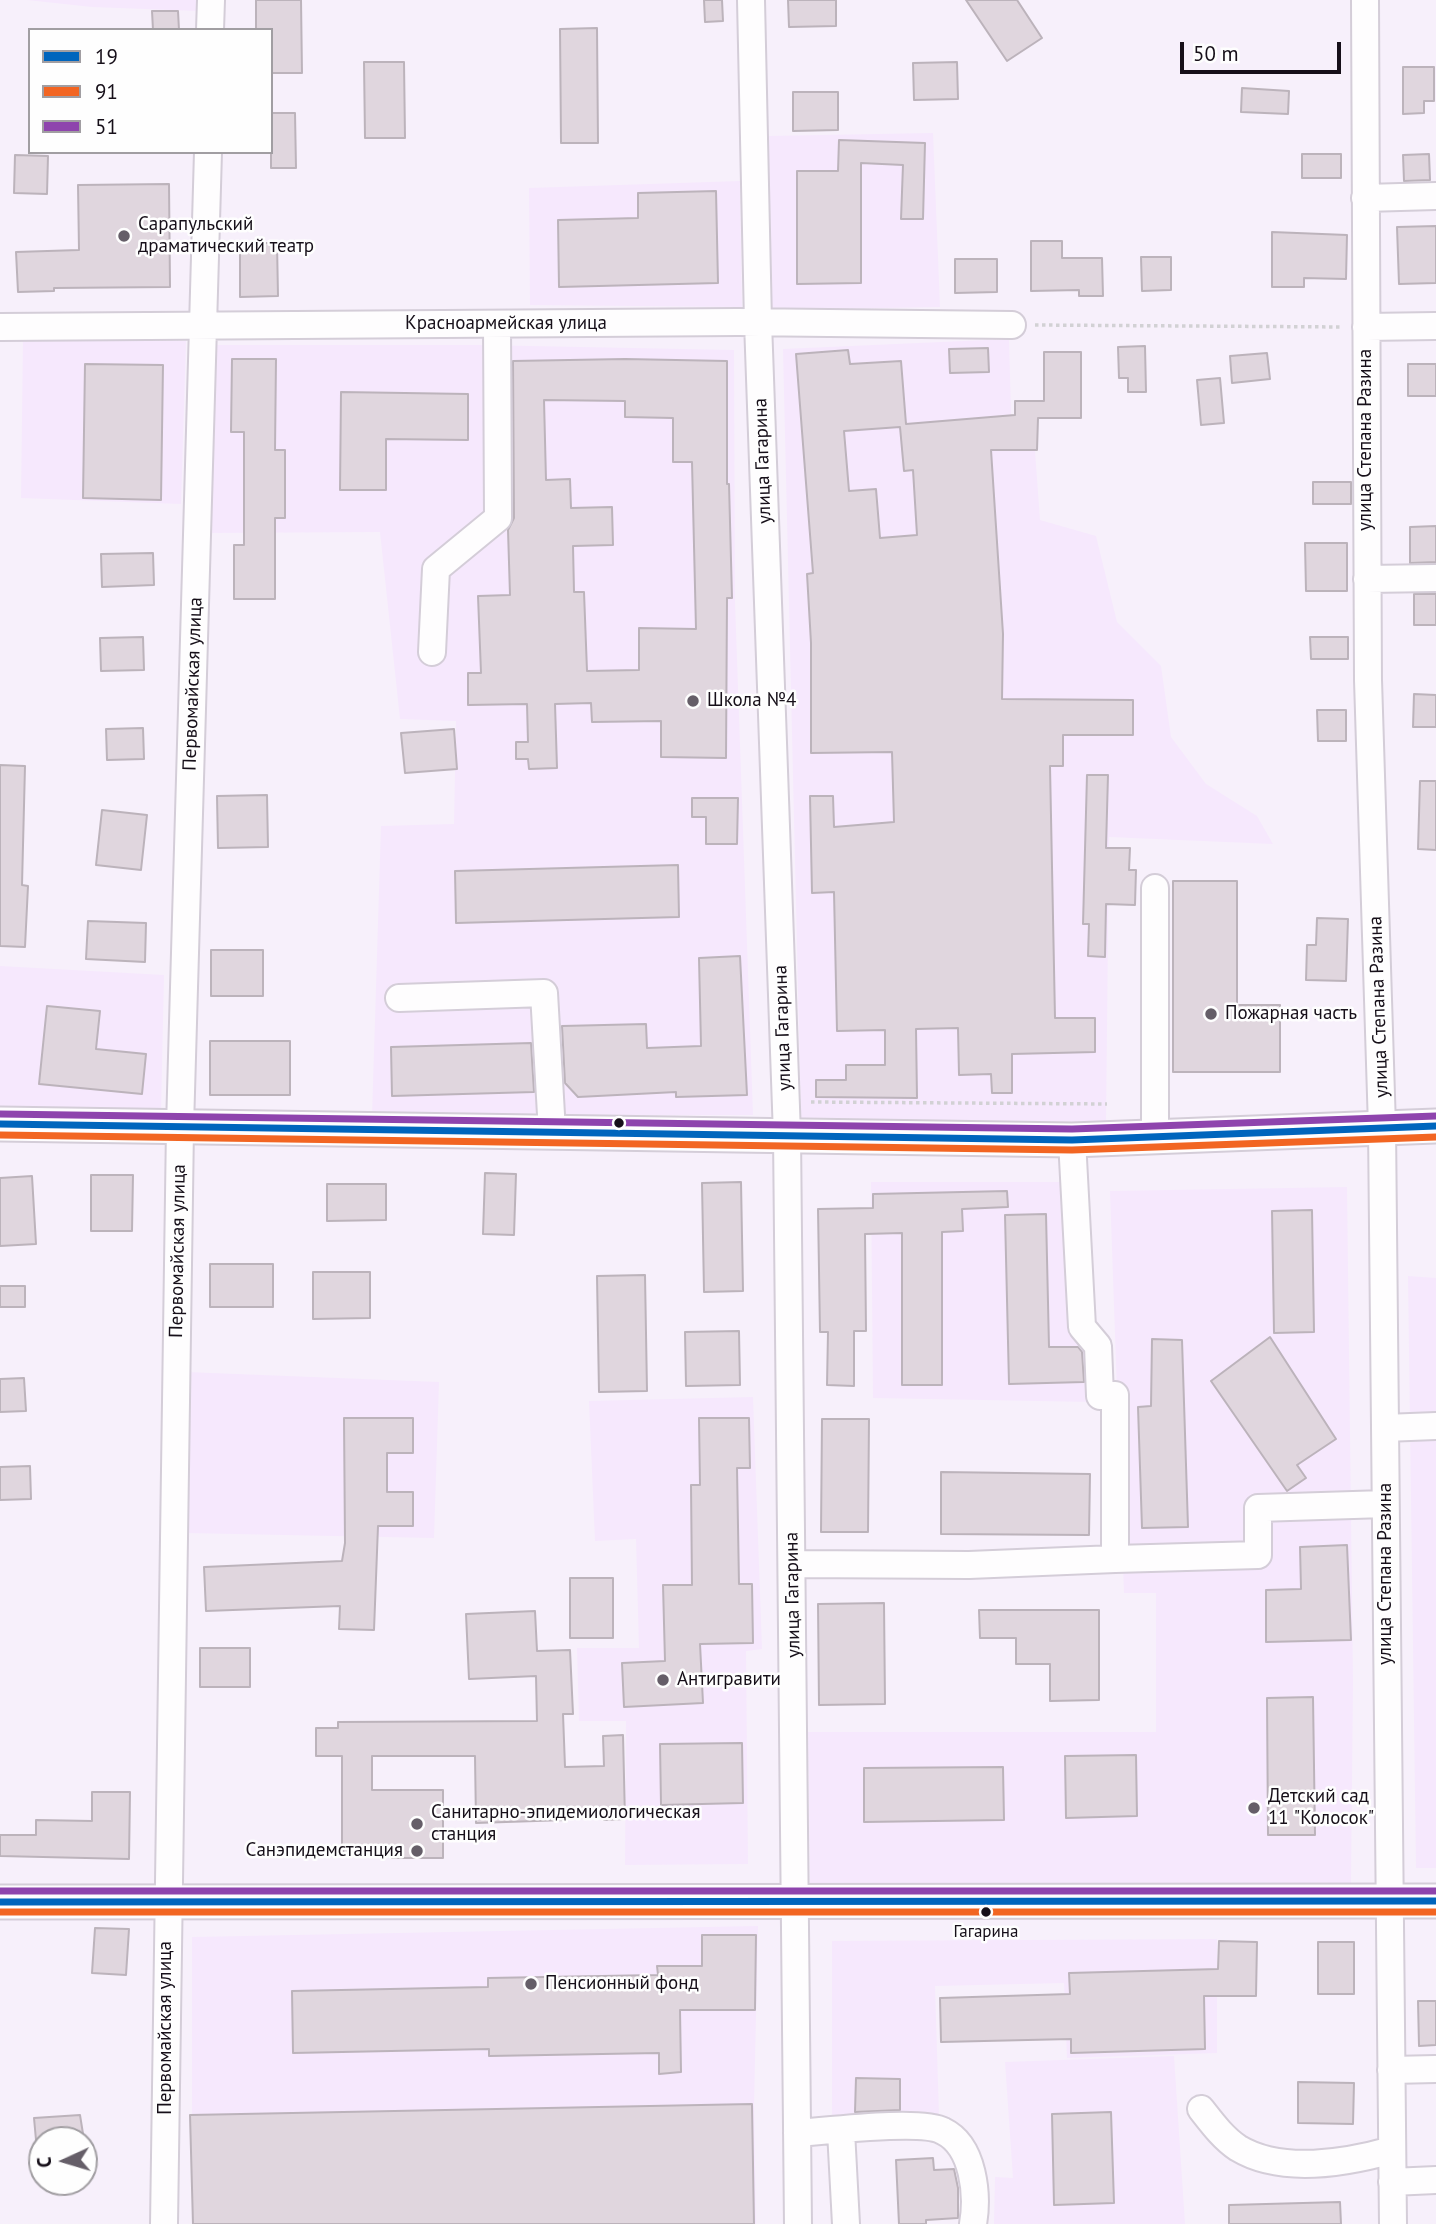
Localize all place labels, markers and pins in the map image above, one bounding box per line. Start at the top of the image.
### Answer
place label: Сарапульский драматический театр [138,214,314,258]
marker: Сарапульский драматический театр [116,228,132,244]
place label: Школа №4 [707,690,796,712]
marker: Школа №4 [685,693,701,709]
place label: Пожарная часть [1225,1003,1357,1025]
marker: Пожарная часть [1203,1006,1219,1022]
unlabelled marker [612,1116,626,1130]
place label: Антигравити [677,1669,781,1691]
marker: Антигравити [655,1672,671,1688]
place label: Детский сад 11 "Колосок" [1268,1786,1374,1830]
marker: Детский сад 11 "Колосок" [1246,1800,1262,1816]
place label: Санитарно-эпидемиологическая станция [431,1802,700,1846]
marker: Санитарно-эпидемиологическая станция [409,1816,425,1832]
place label: Санэпидемстанция [246,1840,403,1862]
marker: Санэпидемстанция [409,1843,425,1859]
marker: Гагарина [979,1905,993,1919]
place label: Гагарина [954,1922,1018,1942]
place label: Пенсионный фонд [545,1973,699,1995]
marker: Пенсионный фонд [523,1976,539,1992]

